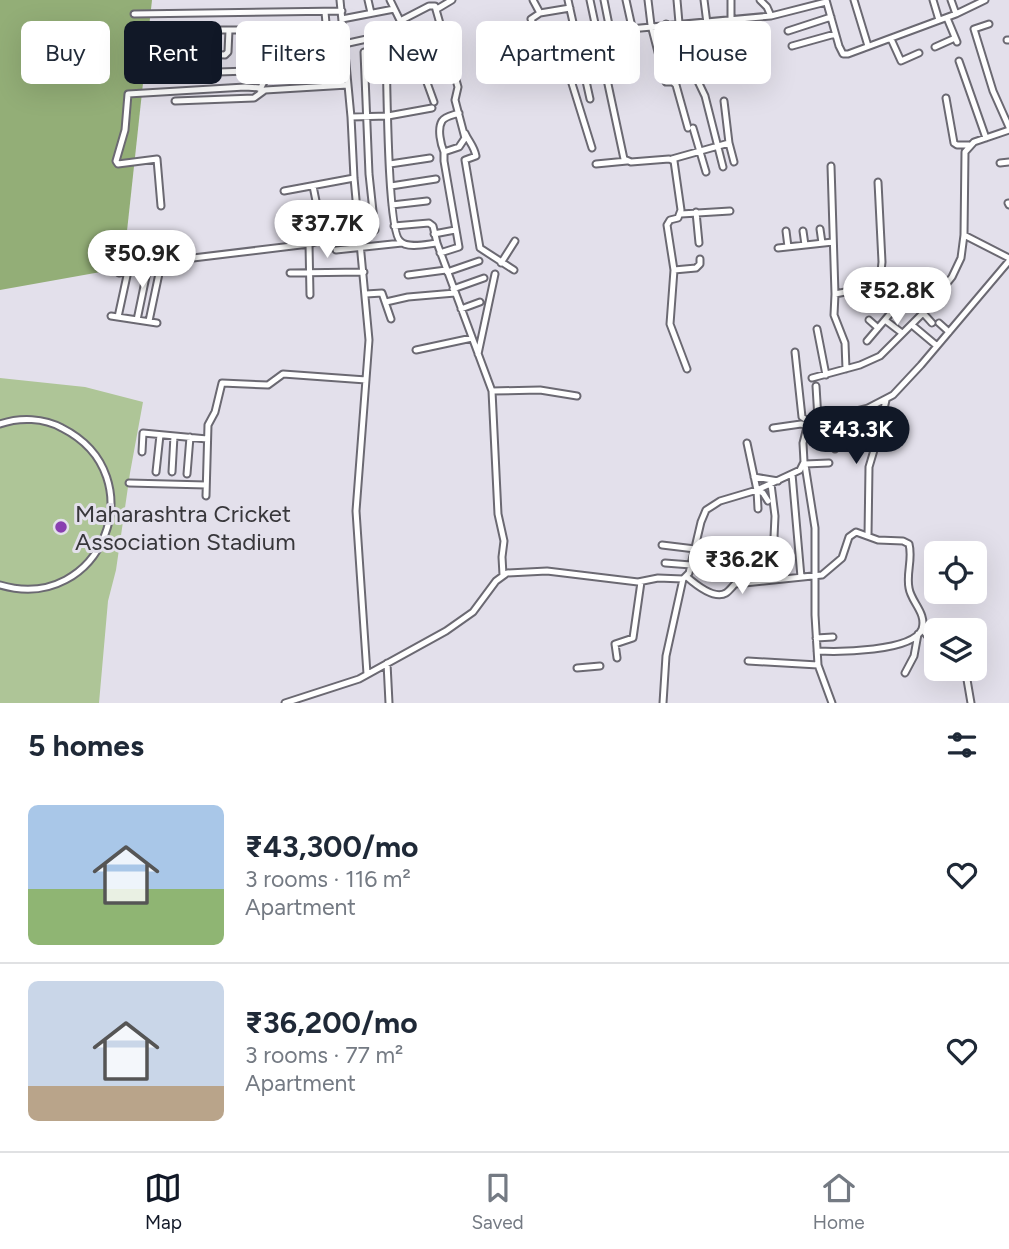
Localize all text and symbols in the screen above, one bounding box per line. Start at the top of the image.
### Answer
chip: Buy [21,21,110,84]
chip: Rent [124,21,222,84]
chip: Filters [236,21,350,84]
chip: New [364,21,462,84]
chip: Apartment [476,21,640,84]
chip: House [654,21,771,84]
pin: ₹37.7K [270,201,384,260]
text: ₹37.7K [290,209,364,237]
pin: ₹50.9K [85,230,199,290]
text: ₹50.9K [104,239,180,267]
pin: ₹52.8K [840,268,954,327]
text: ₹52.8K [859,276,935,304]
pin: ₹43.3K [799,406,913,466]
text: ₹43.3K [819,415,893,443]
place label: Maharashtra Cricket Association Stadium [75,499,296,556]
marker: Maharashtra Cricket Association Stadium [53,519,69,535]
pin: ₹36.2K [685,536,799,596]
map controls [924,541,987,681]
button: locate [924,541,987,604]
text: ₹36.2K [705,545,779,573]
button: layers [924,618,987,681]
icon: filters [943,726,981,764]
text: 5 homes [28,727,144,764]
text: ₹43,300/mo [245,828,419,865]
icon: home [84,833,168,917]
icon: heart [943,856,981,894]
text: 3 rooms · 116 m² [245,865,411,893]
text: Apartment [245,893,356,921]
text: ₹36,200/mo [245,1004,418,1041]
icon: home [84,1009,168,1093]
icon: heart [943,1032,981,1070]
text: 3 rooms · 77 m² [245,1041,403,1069]
text: Apartment [245,1069,356,1097]
tab: Map [144,1169,182,1234]
tab: Saved [471,1169,524,1234]
tab: Home [813,1169,865,1234]

